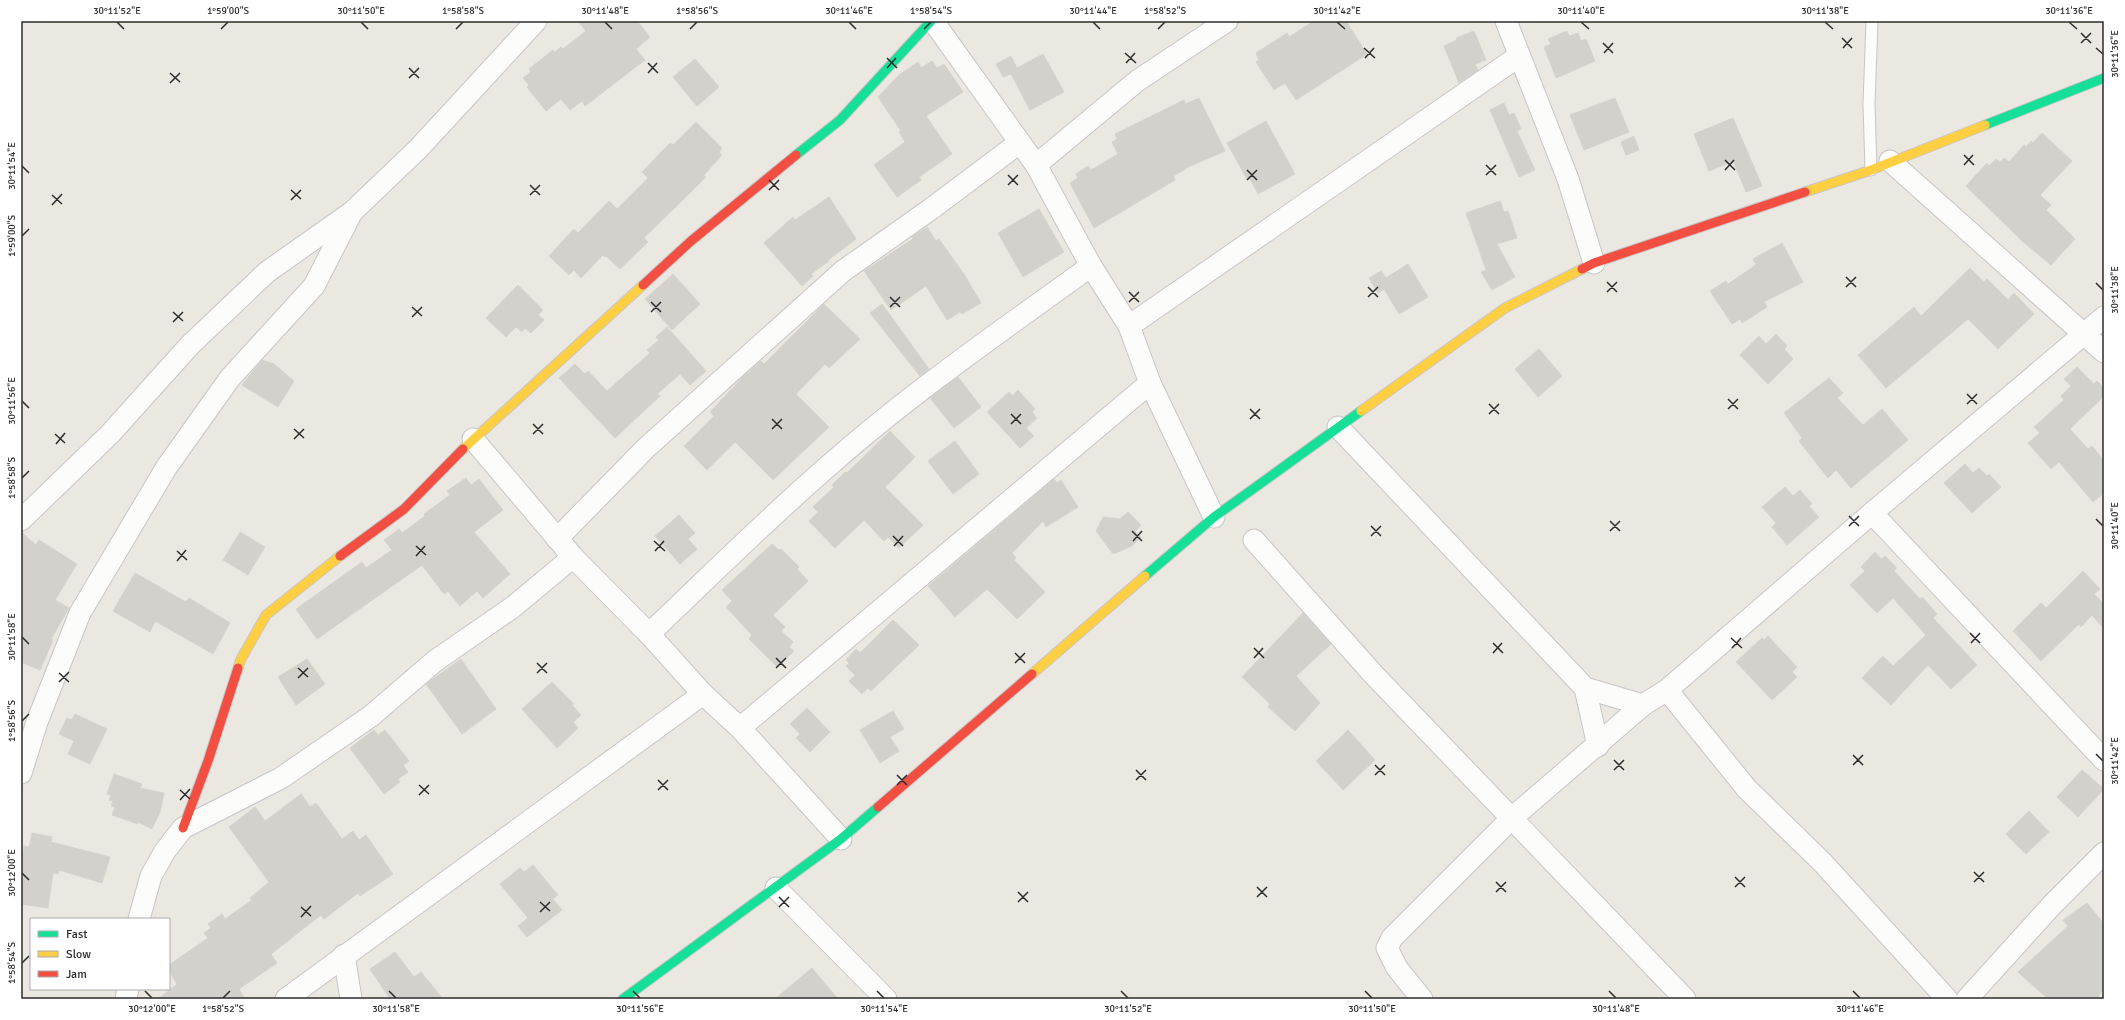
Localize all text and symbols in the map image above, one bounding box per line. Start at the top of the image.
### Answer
text: 30°11'52"E [93,5,141,17]
text: 1°59'00"S [207,5,250,17]
text: 30°11'50"E [337,5,385,17]
text: 1°58'58"S [442,5,485,17]
text: 30°11'48"E [581,5,629,17]
text: 1°58'56"S [676,5,719,17]
text: 30°11'46"E [825,5,873,17]
text: 1°58'54"S [910,5,953,17]
text: 30°11'44"E [1069,5,1117,17]
text: 1°58'52"S [1144,5,1187,17]
text: 30°11'42"E [1313,5,1361,17]
text: 30°11'40"E [1557,5,1605,17]
text: 30°11'38"E [1801,5,1849,17]
text: 30°11'36"E [2045,5,2093,17]
text: 30°11'36"E [2109,30,2121,78]
text: 30°11'54"E [6,142,18,190]
text: 1°59'00"S [6,214,18,257]
text: 30°11'38"E [2109,266,2121,314]
text: 30°11'56"E [6,377,18,425]
text: 1°58'58"S [6,456,18,499]
text: 30°11'40"E [2109,502,2121,550]
text: 30°11'58"E [6,613,18,661]
text: 1°58'56"S [6,699,18,742]
text: 30°11'42"E [2109,737,2121,785]
text: 30°12'00"E [6,849,18,897]
legend [30,918,170,990]
text: Fast [66,927,87,942]
text: 1°58'54"S [6,941,18,984]
text: Slow [66,947,91,962]
text: Jam [66,967,87,982]
text: 30°12'00"E [128,1003,176,1015]
text: 1°58'52"S [202,1003,245,1015]
text: 30°11'58"E [372,1003,420,1015]
text: 30°11'56"E [616,1003,664,1015]
text: 30°11'54"E [860,1003,908,1015]
text: 30°11'52"E [1104,1003,1152,1015]
text: 30°11'50"E [1348,1003,1396,1015]
text: 30°11'48"E [1592,1003,1640,1015]
text: 30°11'46"E [1836,1003,1884,1015]

